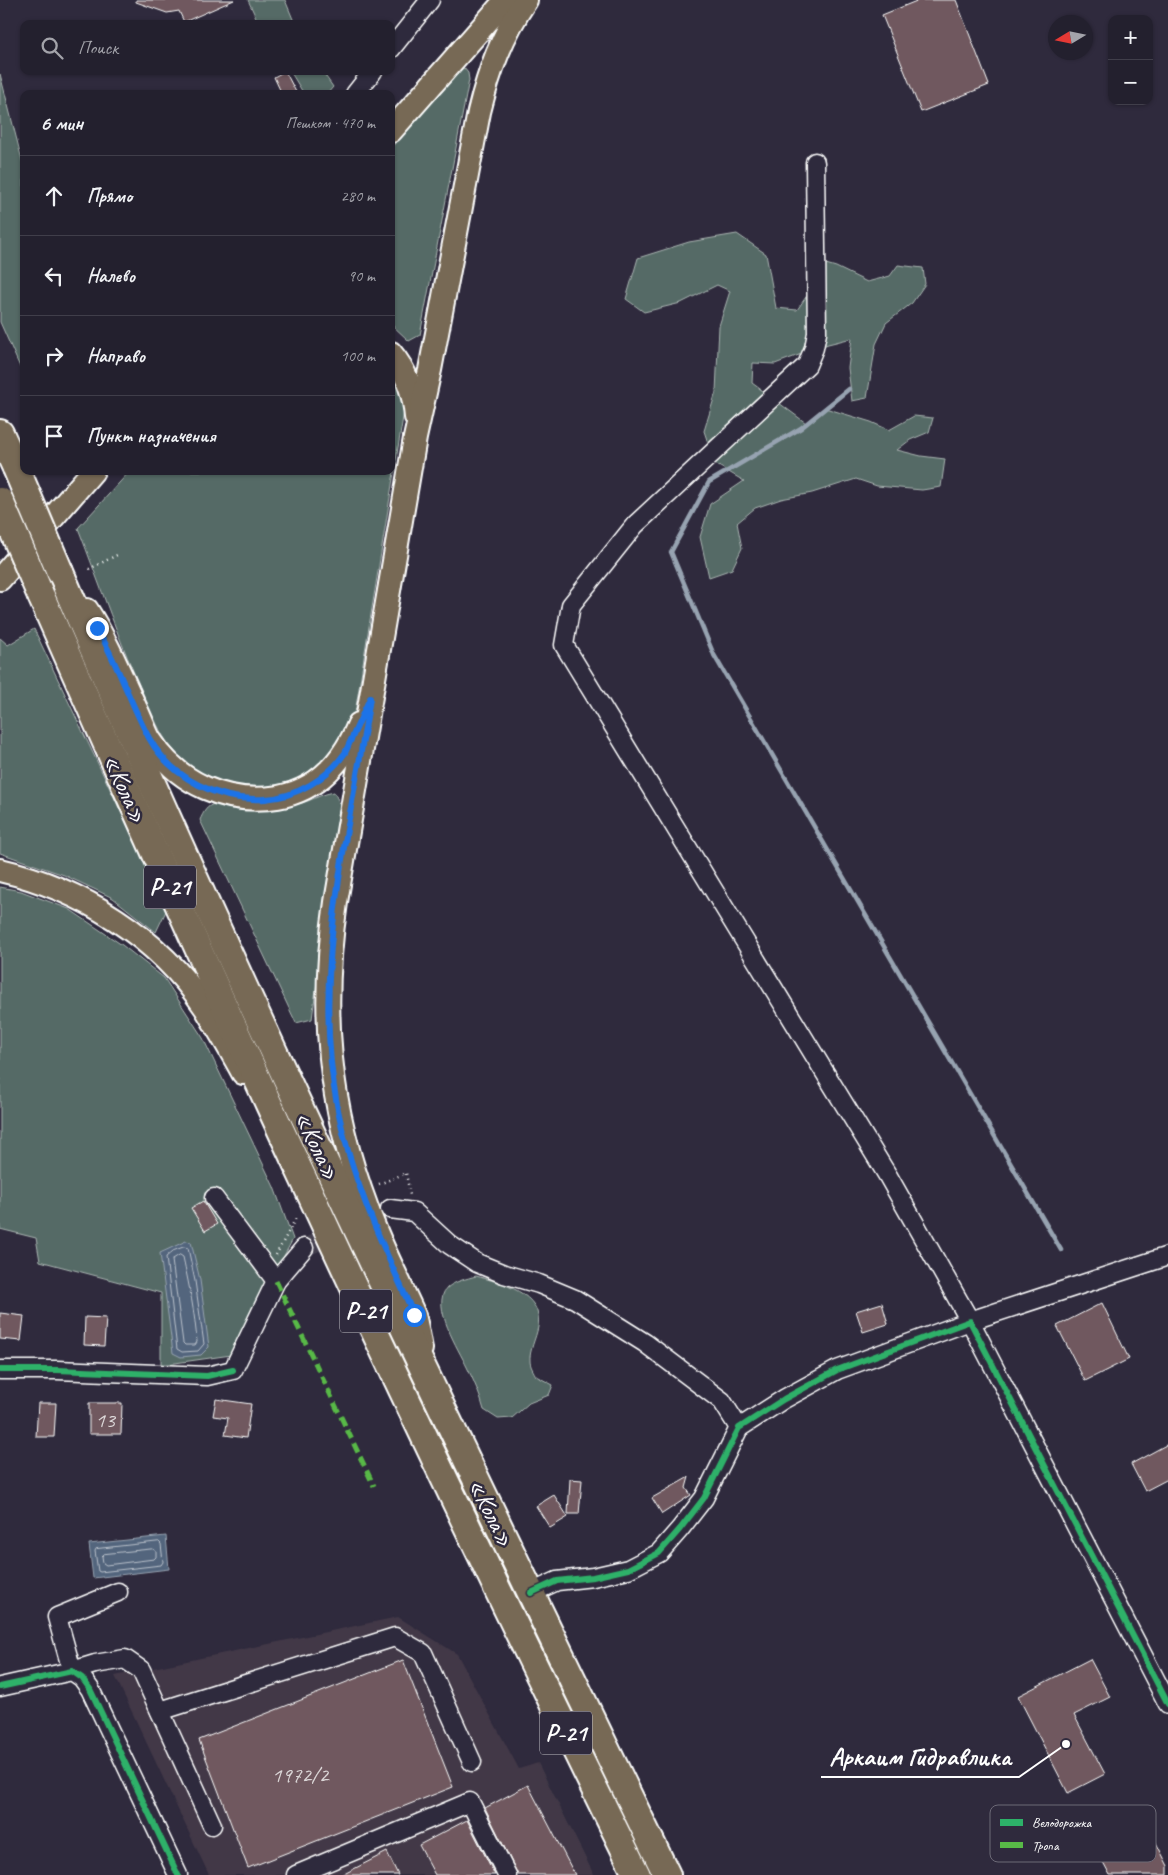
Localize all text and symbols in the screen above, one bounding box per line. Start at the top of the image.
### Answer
north arrow [1048,15,1093,60]
map controls [1108,15,1153,105]
button: + [1108,15,1153,60]
search box [20,20,395,75]
icon: search [38,34,66,62]
text: Поиск [78,36,118,60]
button: − [1108,60,1153,105]
text: 6 мин [40,110,83,136]
text: Пешком · 470 m [286,113,375,133]
icon: ahead [40,182,68,210]
text: Прямо [87,184,132,208]
text: 280 m [341,186,375,206]
icon: left [40,262,68,290]
text: Налево [87,264,135,288]
text: 90 m [348,266,375,286]
icon: right [40,342,68,370]
text: Направо [87,344,145,368]
text: 100 m [341,346,375,366]
icon: arrive [40,422,68,450]
text: Пункт назначения [87,424,216,448]
route end [86,617,109,640]
street label: «Кола» [96,749,154,828]
road number: Р-21 [144,866,196,909]
street label: «Кола» [287,1106,347,1185]
road number: Р-21 [340,1290,392,1332]
route start [403,1304,426,1327]
house number: 13 [95,1406,117,1434]
street label: «Кола» [461,1473,521,1552]
road number: Р-21 [540,1712,592,1755]
callout: Аркаим Гидравлика [821,1736,1019,1777]
text: Аркаим Гидравлика [829,1740,1013,1773]
house number: 1972/2 [272,1761,330,1789]
legend [990,1805,1156,1862]
text: Велодорожка [1032,1814,1093,1831]
text: Тропа [1032,1837,1060,1854]

